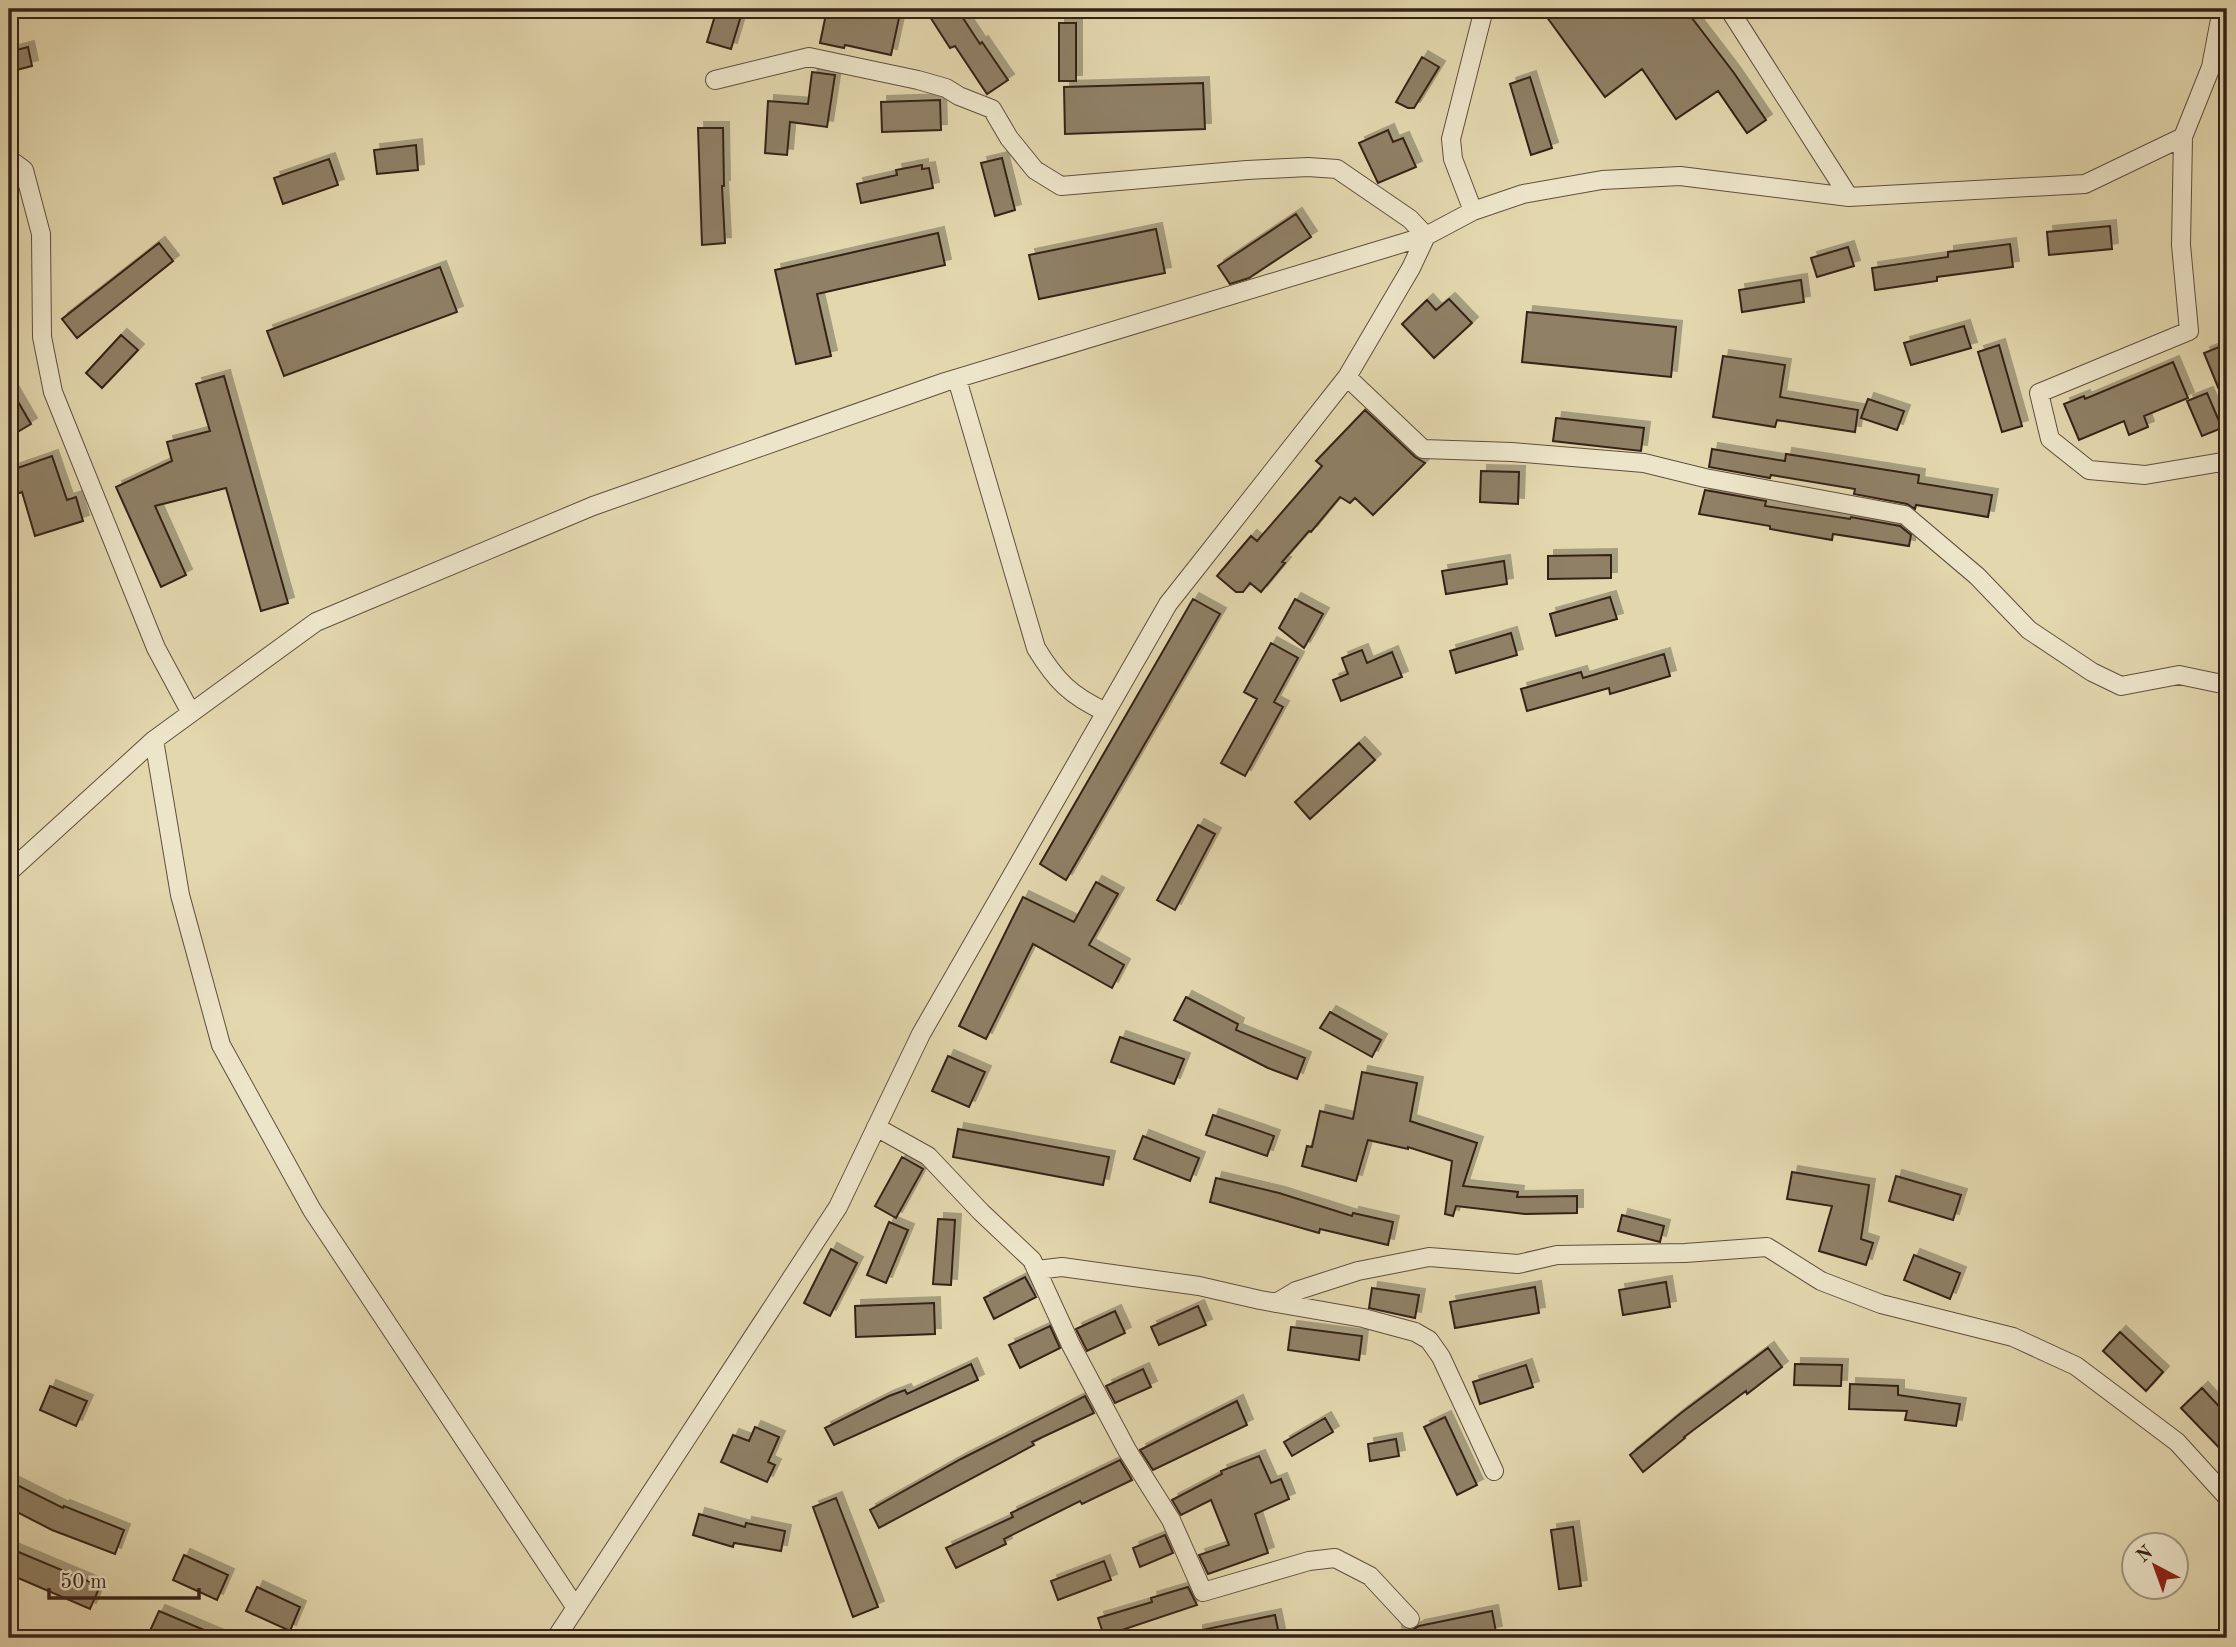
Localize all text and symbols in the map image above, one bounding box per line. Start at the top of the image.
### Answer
north arrow [2120,1532,2190,1602]
text: N [2134,1543,2158,1567]
scale bar [49,1556,200,1600]
text: 50 m [60,1572,107,1593]

